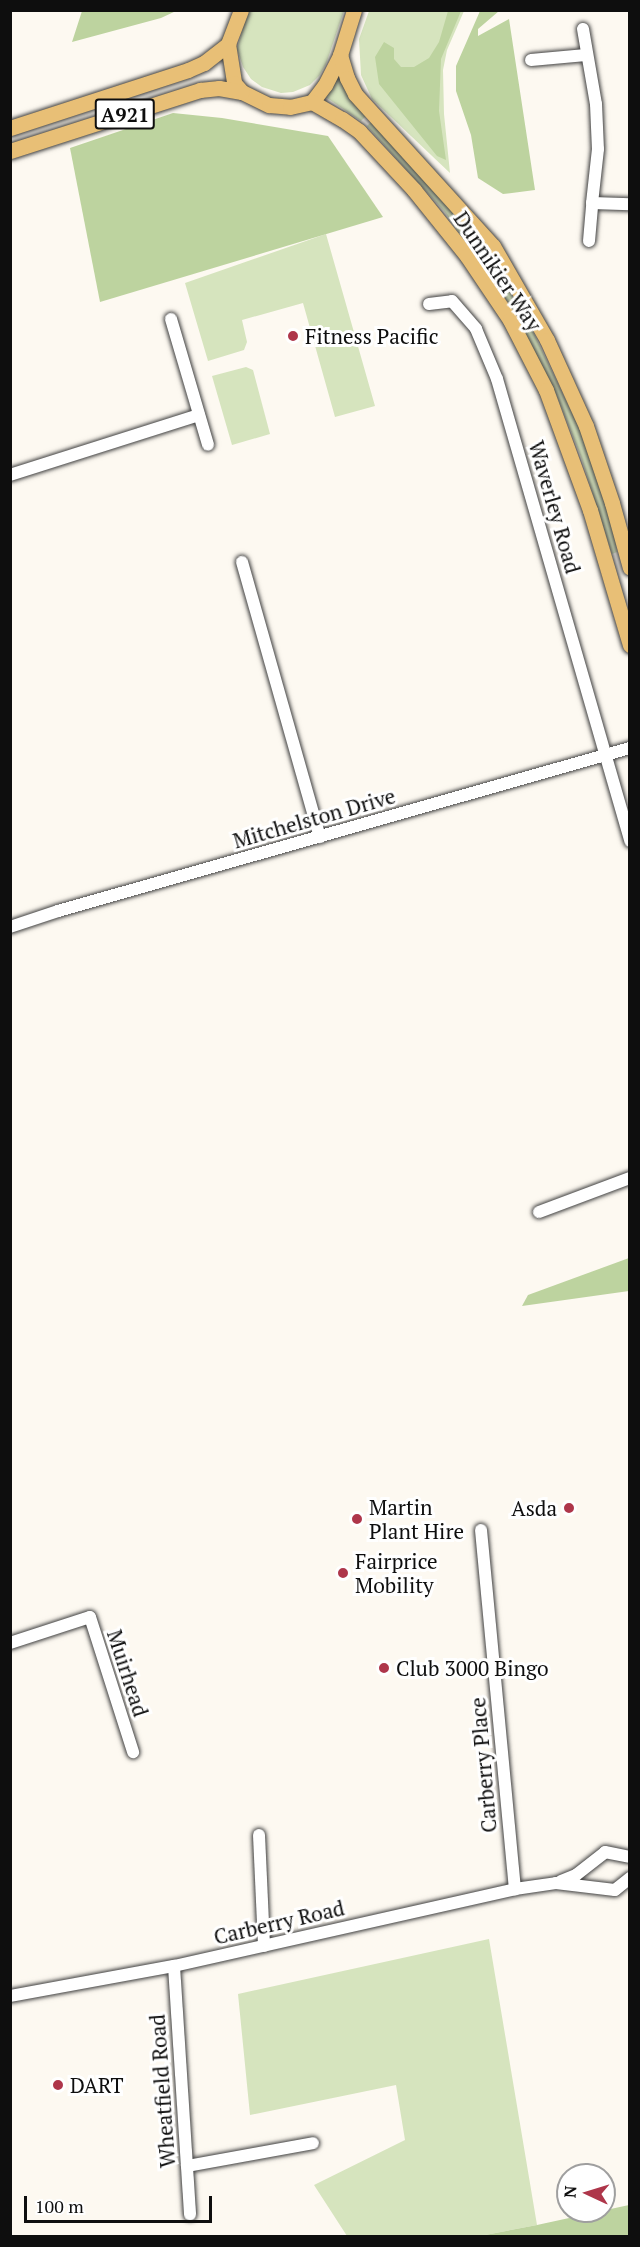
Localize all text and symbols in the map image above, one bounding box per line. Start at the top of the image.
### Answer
road number: A921 [94,97,156,131]
street label: Dunnikier Way [449,207,547,335]
place label: Fitness Pacific [305,323,438,349]
marker: Fitness Pacific [286,329,300,343]
street label: Waverley Road [524,438,586,576]
street label: Mitchelston Drive [230,783,398,853]
place label: Martin Plant Hire [369,1494,464,1544]
place label: Asda [511,1495,557,1521]
marker: Asda [562,1501,576,1515]
marker: Martin Plant Hire [350,1512,364,1526]
place label: Fairprice Mobility [355,1548,438,1598]
marker: Fairprice Mobility [336,1566,350,1580]
street label: Muirhead [102,1626,154,1720]
place label: Club 3000 Bingo [396,1655,549,1681]
marker: Club 3000 Bingo [377,1661,391,1675]
street label: Carberry Place [465,1696,501,1834]
street label: Carberry Road [211,1895,347,1949]
street label: Wheatfield Road [144,2013,180,2169]
place label: DART [70,2072,123,2098]
marker: DART [51,2078,65,2092]
north arrow [556,2163,616,2223]
scale bar [27,2184,214,2222]
text: N [559,2185,581,2199]
text: 100 m [35,2194,84,2218]

